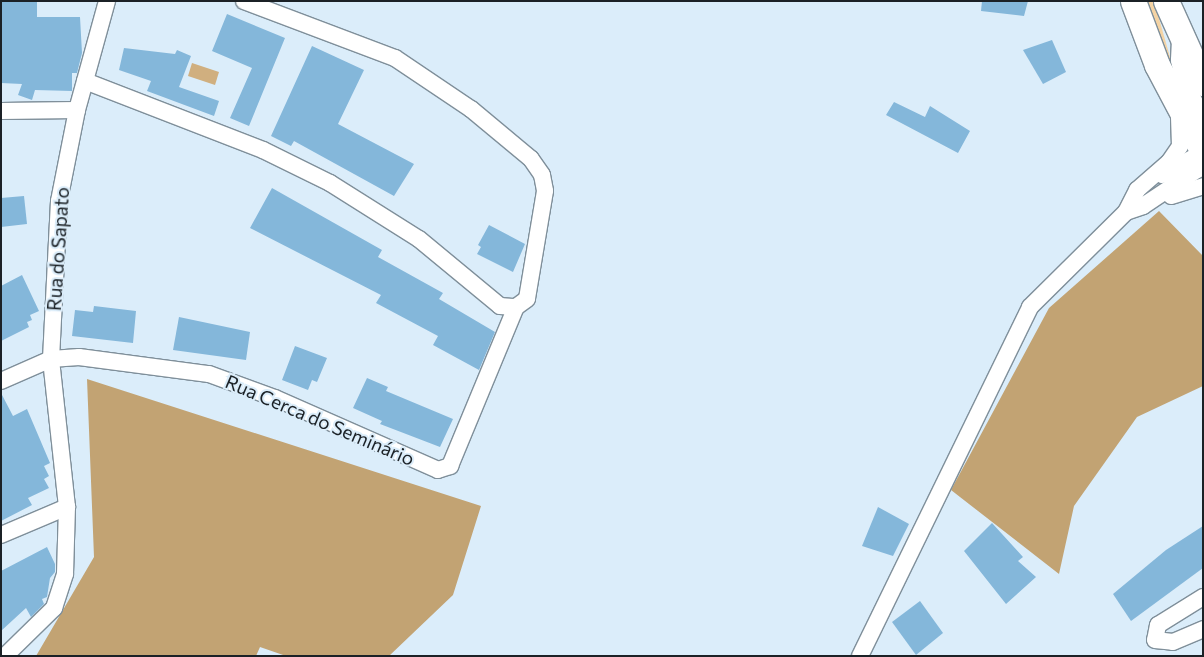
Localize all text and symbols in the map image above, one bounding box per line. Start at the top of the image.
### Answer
street label: Rua do Sapato [42,186,74,312]
street label: Rua Cerca do Seminário [222,370,418,470]

